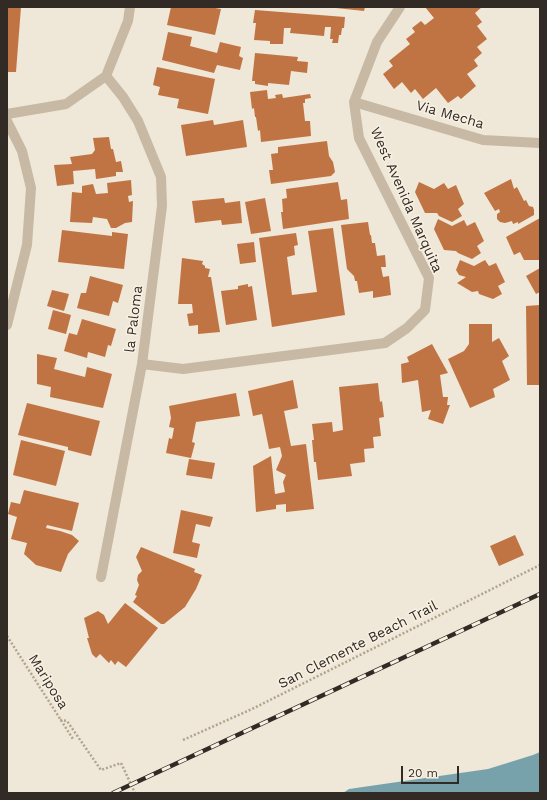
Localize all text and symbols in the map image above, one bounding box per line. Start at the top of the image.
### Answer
street label: Via Mecha [414,97,486,133]
street label: West Avenida Marquita [366,125,446,275]
street label: la Paloma [122,285,146,353]
street label: San Clemente Beach Trail [276,598,440,692]
street label: Mariposa [25,651,71,713]
scale bar [403,758,461,784]
text: 20 m [408,766,438,780]

